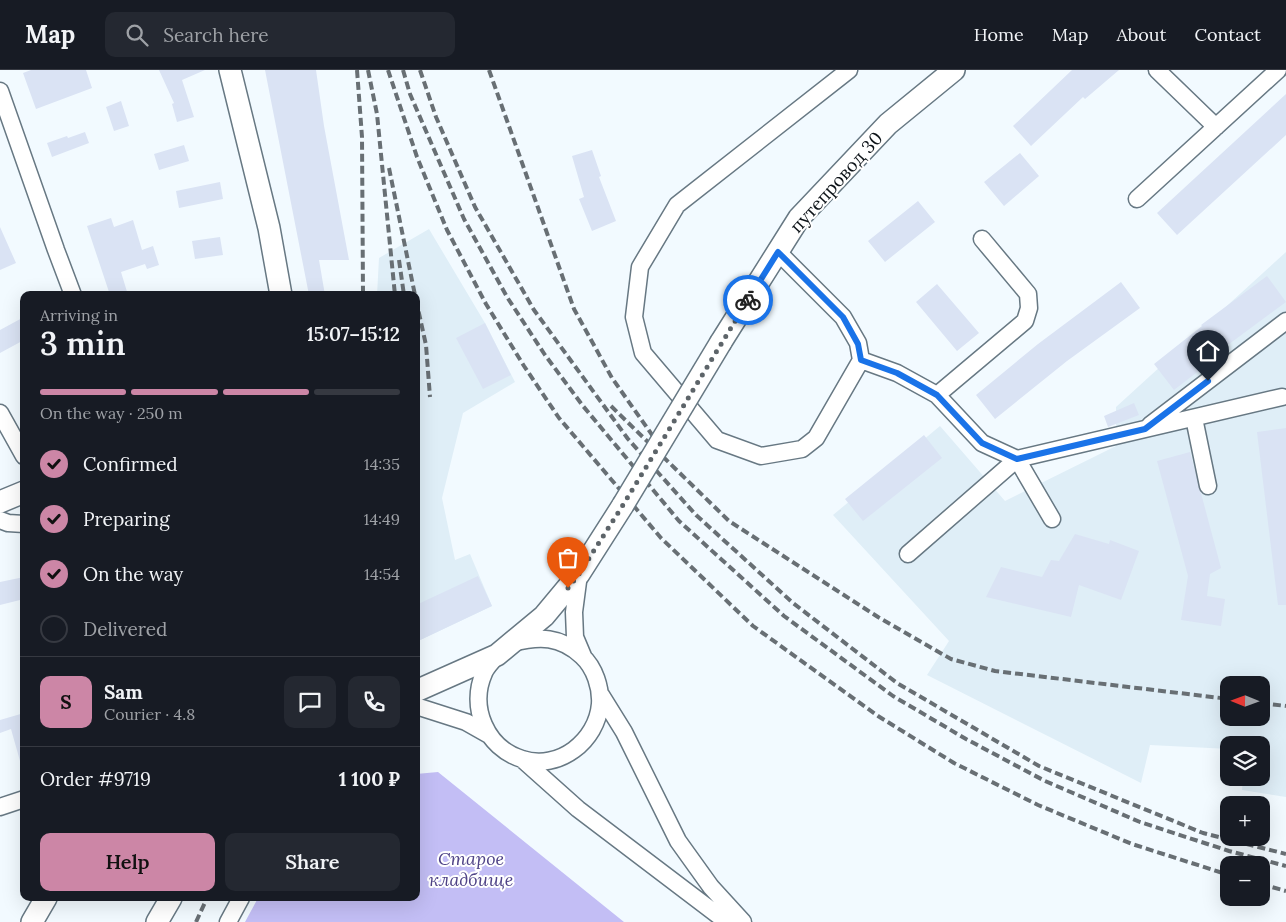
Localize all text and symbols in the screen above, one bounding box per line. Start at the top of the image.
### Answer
search box [105,12,455,57]
text: Map [25,19,75,50]
icon: search [123,21,151,49]
text: Search here [163,23,269,47]
text: Home [974,23,1024,46]
text: Map [1052,23,1088,46]
text: About [1116,23,1166,46]
text: Contact [1194,23,1261,46]
street label: путепровод 30 [785,127,887,237]
courier [723,275,773,325]
icon: bike [734,286,762,314]
text: Arriving in [40,305,118,325]
text: 15:07–15:12 [306,322,400,346]
text: 3 min [40,323,126,364]
pin [1187,330,1229,381]
icon: home [1194,337,1222,365]
text: On the way · 250 m [40,403,183,423]
icon: check [40,450,68,478]
text: Confirmed [83,452,178,476]
text: 14:35 [364,454,400,474]
icon: check [40,505,68,533]
text: Preparing [83,507,170,531]
text: 14:49 [364,509,400,529]
pin [547,537,589,588]
icon: bag [554,544,582,572]
icon: check [40,560,68,588]
text: On the way [83,562,183,586]
text: 14:54 [364,564,400,584]
text: Delivered [83,617,167,641]
button: chat [284,676,336,728]
button: phone [348,676,400,728]
north arrow [1220,676,1270,726]
map controls [1220,676,1270,906]
text: Sam [104,680,143,704]
text: S [60,690,72,714]
text: Courier · 4.8 [104,704,195,724]
button: layers [1220,736,1270,786]
text: Order #9719 [40,767,151,791]
text: 1 100 ₽ [339,767,400,791]
button: + [1220,796,1270,846]
button: Help [40,833,215,891]
button: Share [225,833,400,891]
park label: Старое кладбище [429,847,513,891]
button: − [1220,856,1270,906]

